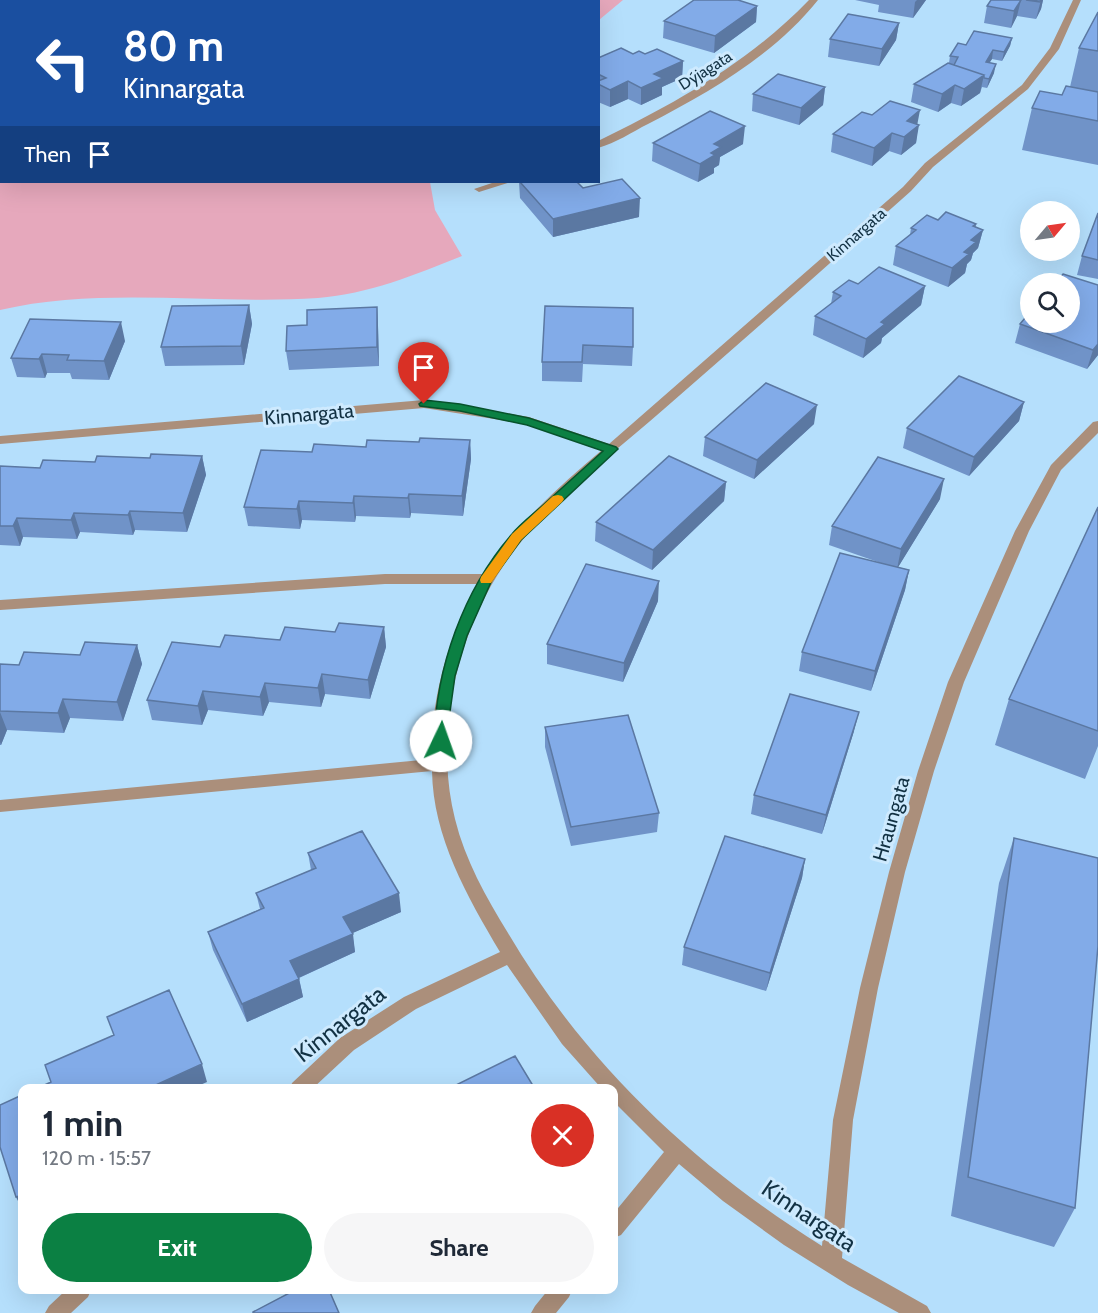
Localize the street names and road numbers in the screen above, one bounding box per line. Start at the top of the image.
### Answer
street label: Dýjagata [675,46,736,94]
street label: Kinnargata [823,203,890,265]
street label: Kinnargata [263,398,355,430]
street label: Hraungata [867,773,915,864]
street label: Kinnargata [288,979,391,1068]
street label: Kinnargata [756,1173,863,1258]

